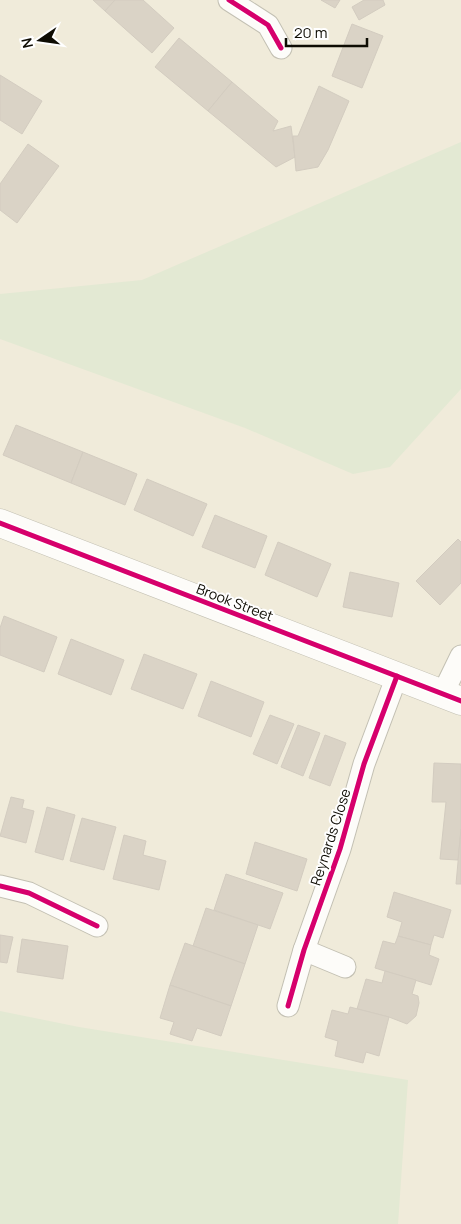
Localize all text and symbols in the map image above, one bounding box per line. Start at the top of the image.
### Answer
north arrow [15,15,65,65]
scale bar [286,15,367,47]
text: 20 m [294,22,327,43]
text: N [16,36,37,50]
street label: Brook Street [194,579,277,626]
street label: Reynards Close [305,786,355,888]

